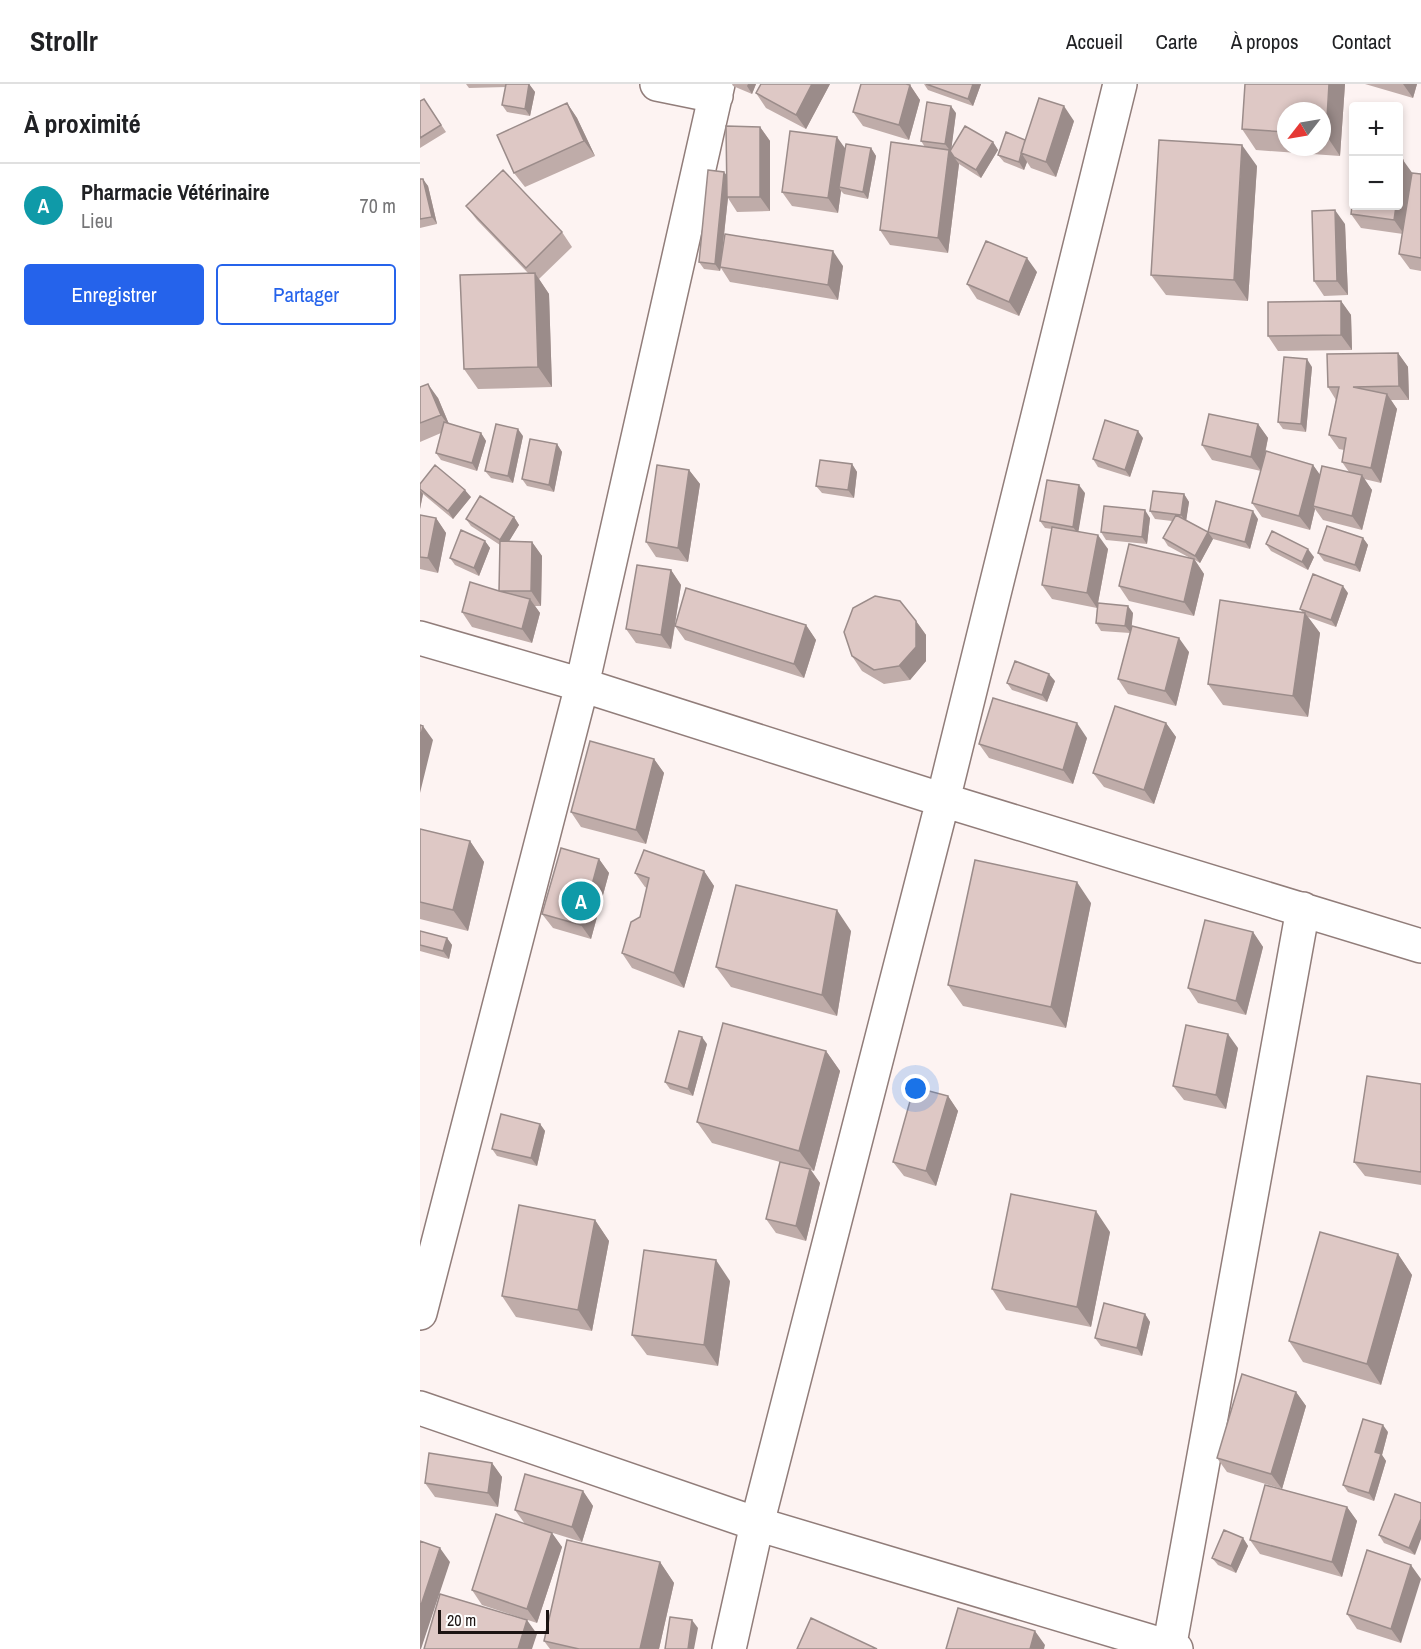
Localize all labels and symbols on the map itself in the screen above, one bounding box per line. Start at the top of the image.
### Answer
north arrow [1277,102,1331,156]
pin: A [562,878,600,924]
your location [901,1074,930,1103]
scale bar [438,1607,549,1634]

